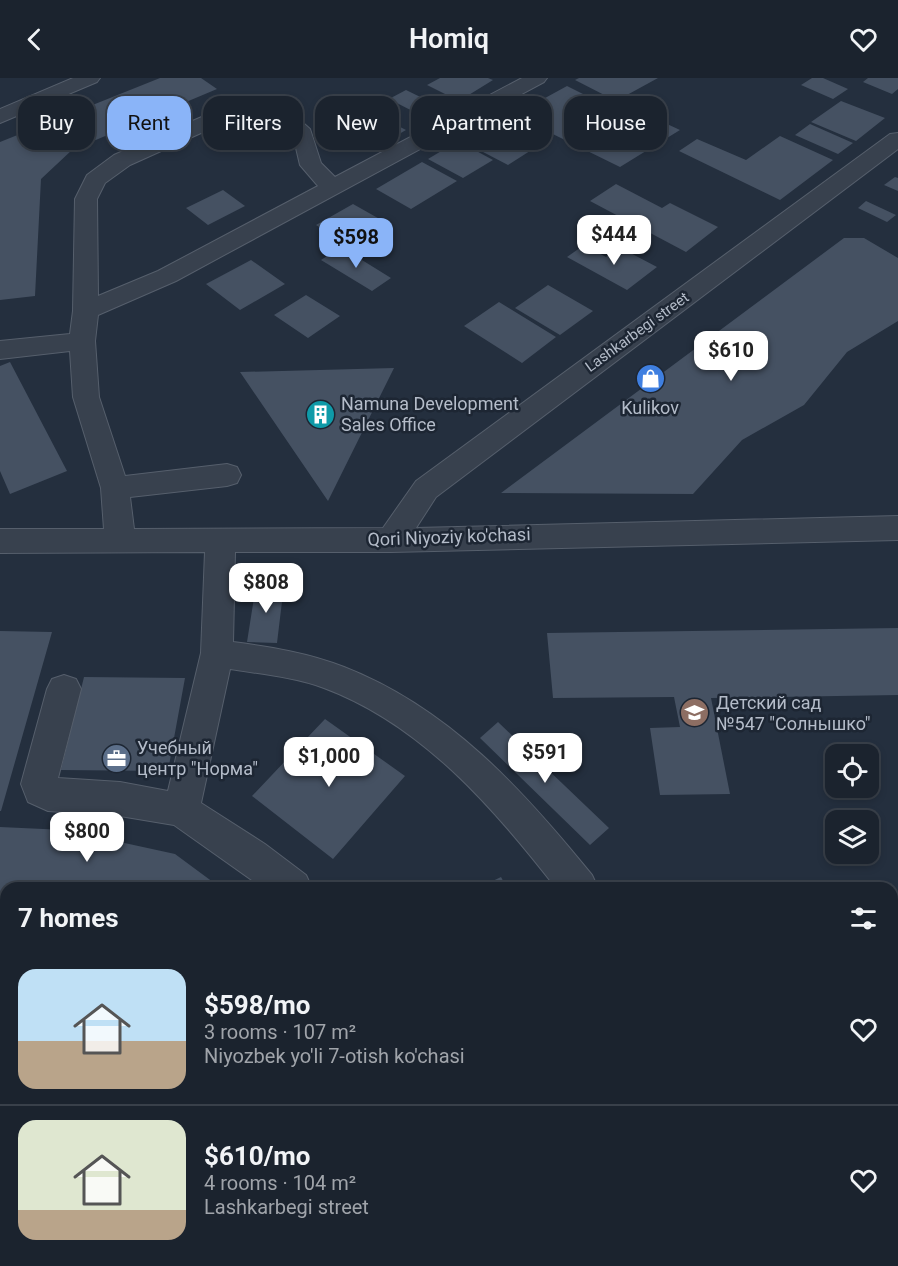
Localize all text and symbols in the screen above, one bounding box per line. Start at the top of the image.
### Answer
icon: back [18,23,51,56]
text: Homiq [409,23,489,55]
icon: heart [847,23,880,56]
chip: Buy [18,96,95,150]
chip: Rent [107,96,191,150]
chip: Filters [203,96,303,150]
chip: New [315,96,399,150]
chip: Apartment [411,96,552,150]
chip: House [564,96,667,150]
pin: $444 [578,215,650,266]
pin: $598 [320,218,392,269]
text: $444 [591,222,637,246]
text: $598 [333,225,379,249]
street label: Lashkarbegi street [582,288,692,376]
pin: $610 [695,331,767,382]
text: $610 [708,338,754,362]
shop icon: Kulikov [634,363,666,395]
place label: Namuna Development Sales Office [341,393,519,435]
place label: Kulikov [621,397,679,418]
building icon: Namuna Development Sales Office [304,398,336,430]
street label: Qori Niyoziy ko'chasi [367,523,531,550]
pin: $808 [230,563,302,614]
text: $808 [243,570,289,594]
place label: Детский сад №547 "Солнышко" [716,692,871,734]
school or university icon: Детский сад №547 "Солнышко" [679,697,711,729]
pin: $591 [509,733,581,784]
place label: Учебный центр "Норма" [137,737,258,779]
pin: $1,000 [280,737,378,788]
text: $591 [522,740,568,764]
office icon: Учебный центр "Норма" [100,742,132,774]
text: $1,000 [298,744,360,768]
map controls [825,744,879,864]
button: locate [825,744,879,798]
button: layers [825,810,879,864]
pin: $800 [51,812,123,863]
text: $800 [64,819,110,843]
icon: filters [847,902,880,935]
text: 7 homes [18,903,119,933]
text: $598/mo [204,990,311,1020]
icon: home [66,993,138,1065]
icon: heart [847,1013,880,1046]
text: 3 rooms · 107 m² [204,1020,356,1044]
text: Niyozbek yo'li 7-otish ko'chasi [204,1044,465,1068]
text: $610/mo [204,1141,311,1171]
icon: home [66,1144,138,1216]
icon: heart [847,1164,880,1197]
text: 4 rooms · 104 m² [204,1171,356,1195]
text: Lashkarbegi street [204,1195,369,1219]

